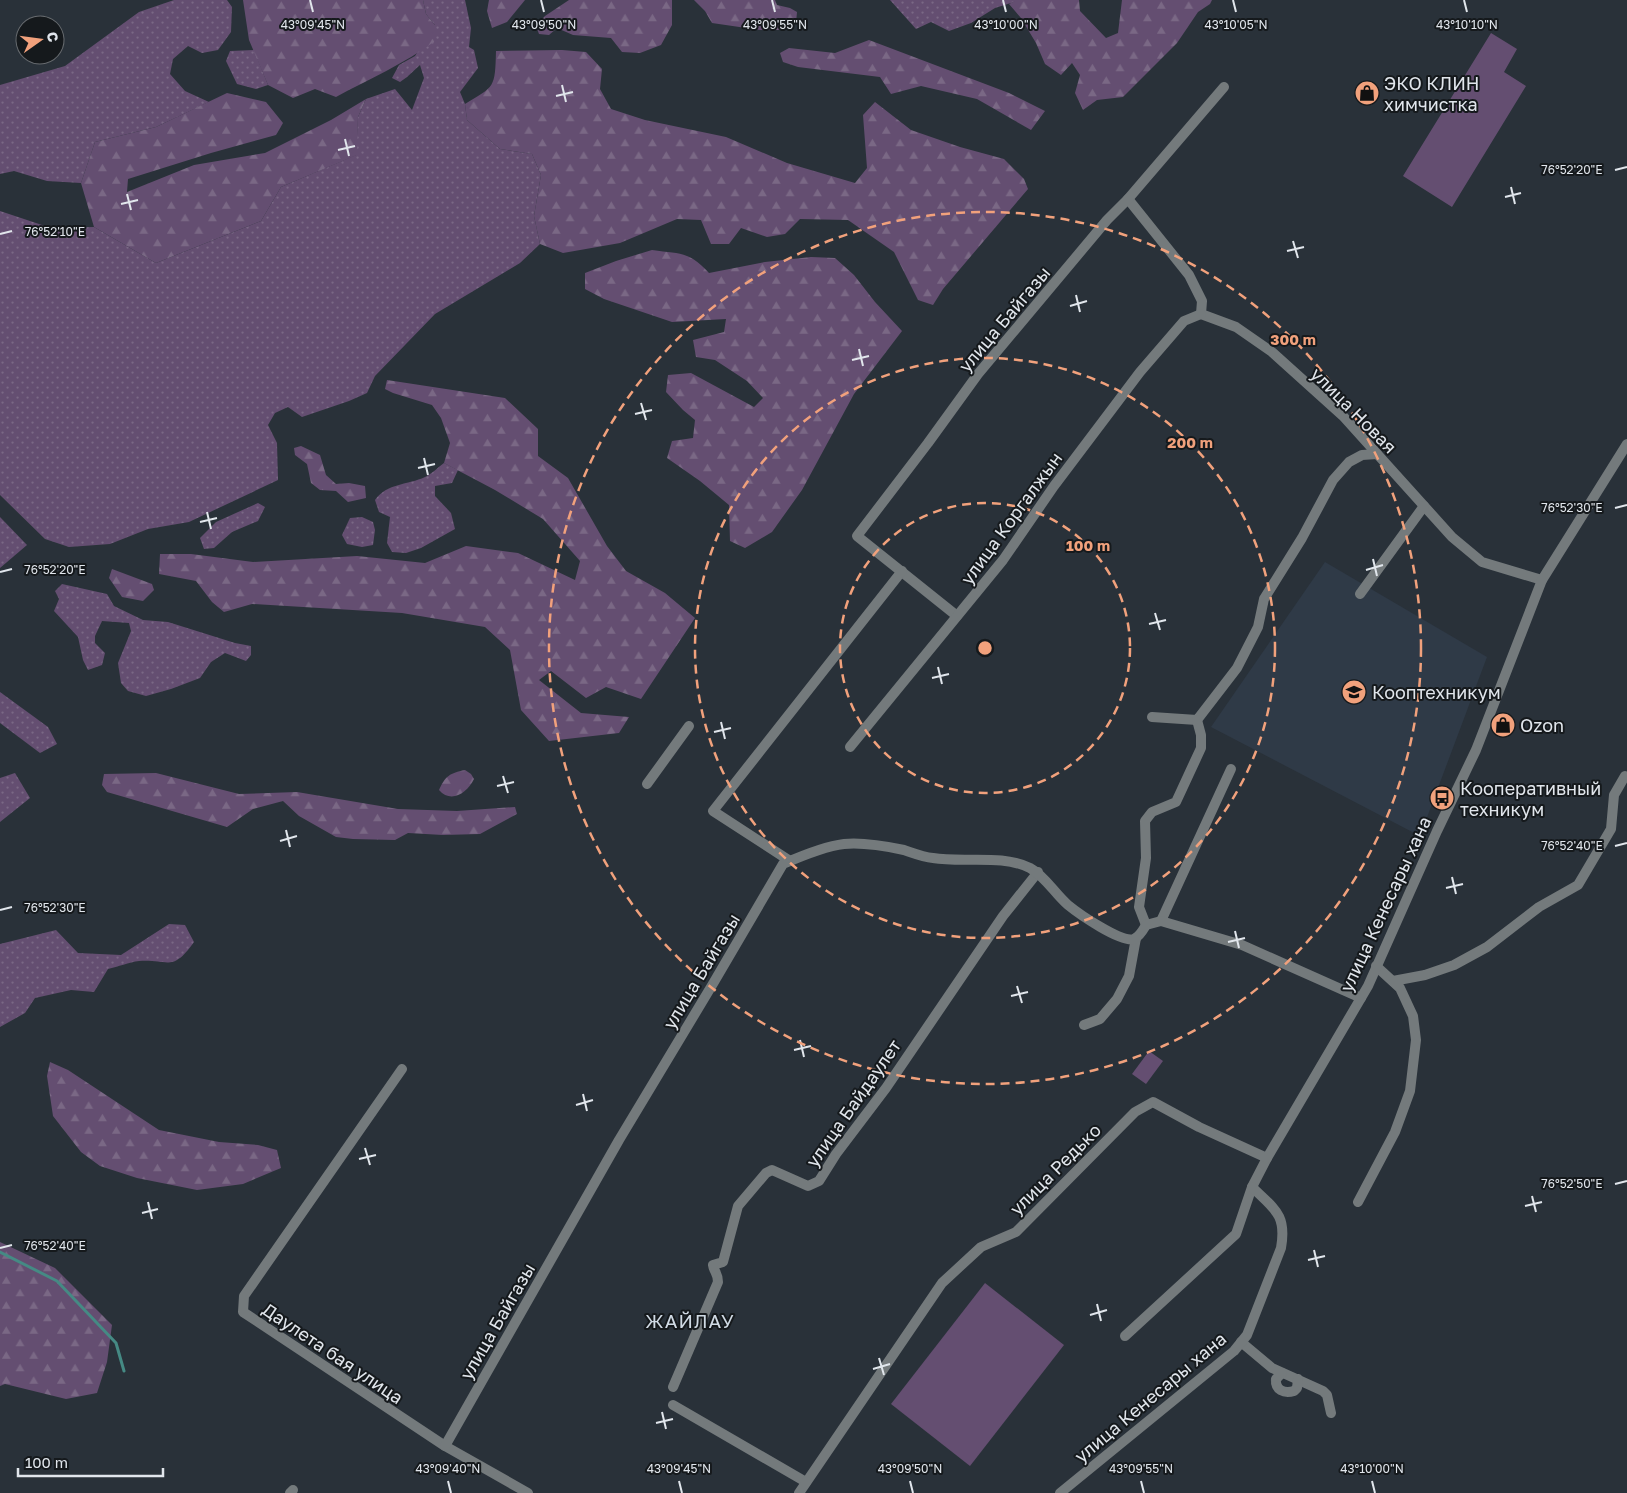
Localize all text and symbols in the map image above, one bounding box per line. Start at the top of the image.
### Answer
north arrow [15,15,65,65]
text: 43°09'45"N [281,17,345,32]
text: 43°09'50"N [512,17,576,32]
text: 43°09'55"N [743,17,807,32]
text: 43°10'00"N [974,17,1038,32]
text: 43°10'05"N [1204,17,1268,32]
text: 43°10'10"N [1436,17,1498,32]
text: С [44,30,63,44]
place label: ЭКО КЛИН химчистка [1384,72,1480,115]
shop icon: ЭКО КЛИН химчистка [1354,80,1380,106]
text: 76°52'20"E [1541,162,1603,177]
text: 76°52'10"E [25,224,85,239]
street label: улица Байгазы [953,262,1055,376]
text: 300 m [1270,330,1316,348]
street label: улица Новая [1307,363,1401,457]
text: 200 m [1167,433,1213,451]
street label: улица Коргалжын [956,447,1066,589]
text: 76°52'30"E [1541,500,1603,515]
text: 100 m [1066,536,1110,554]
text: 76°52'20"E [24,562,86,577]
centre of rings [976,639,994,657]
school or university icon: Кооптехникум [1341,679,1367,705]
place label: Кооптехникум [1372,681,1501,703]
shop icon: Ozon [1490,712,1516,738]
place label: Ozon [1520,714,1564,736]
place label: Кооперативный техникум [1460,777,1601,820]
bus stop icon: Кооперативный техникум [1429,785,1455,811]
street label: улица Кенесары хана [1335,813,1435,995]
text: 76°52'40"E [1541,838,1603,853]
text: 76°52'30"E [24,900,86,915]
street label: улица Байгазы [658,909,744,1033]
street label: улица Байдаулет [801,1035,905,1171]
street label: улица Редько [1005,1119,1105,1219]
text: 76°52'50"E [1541,1176,1603,1191]
text: 76°52'40"E [24,1238,86,1253]
street label: улица Байгазы [455,1259,539,1383]
street label: Даулета бая улица [258,1298,408,1408]
district label: ЖАЙЛАУ [645,1309,735,1332]
street label: улица Кенесары хана [1070,1327,1230,1467]
scale bar [18,1446,162,1478]
text: 100 m [25,1453,68,1471]
text: 43°09'40"N [416,1461,480,1476]
text: 43°09'45"N [647,1461,711,1476]
text: 43°09'50"N [878,1461,942,1476]
text: 43°09'55"N [1109,1461,1173,1476]
text: 43°10'00"N [1340,1461,1404,1476]

